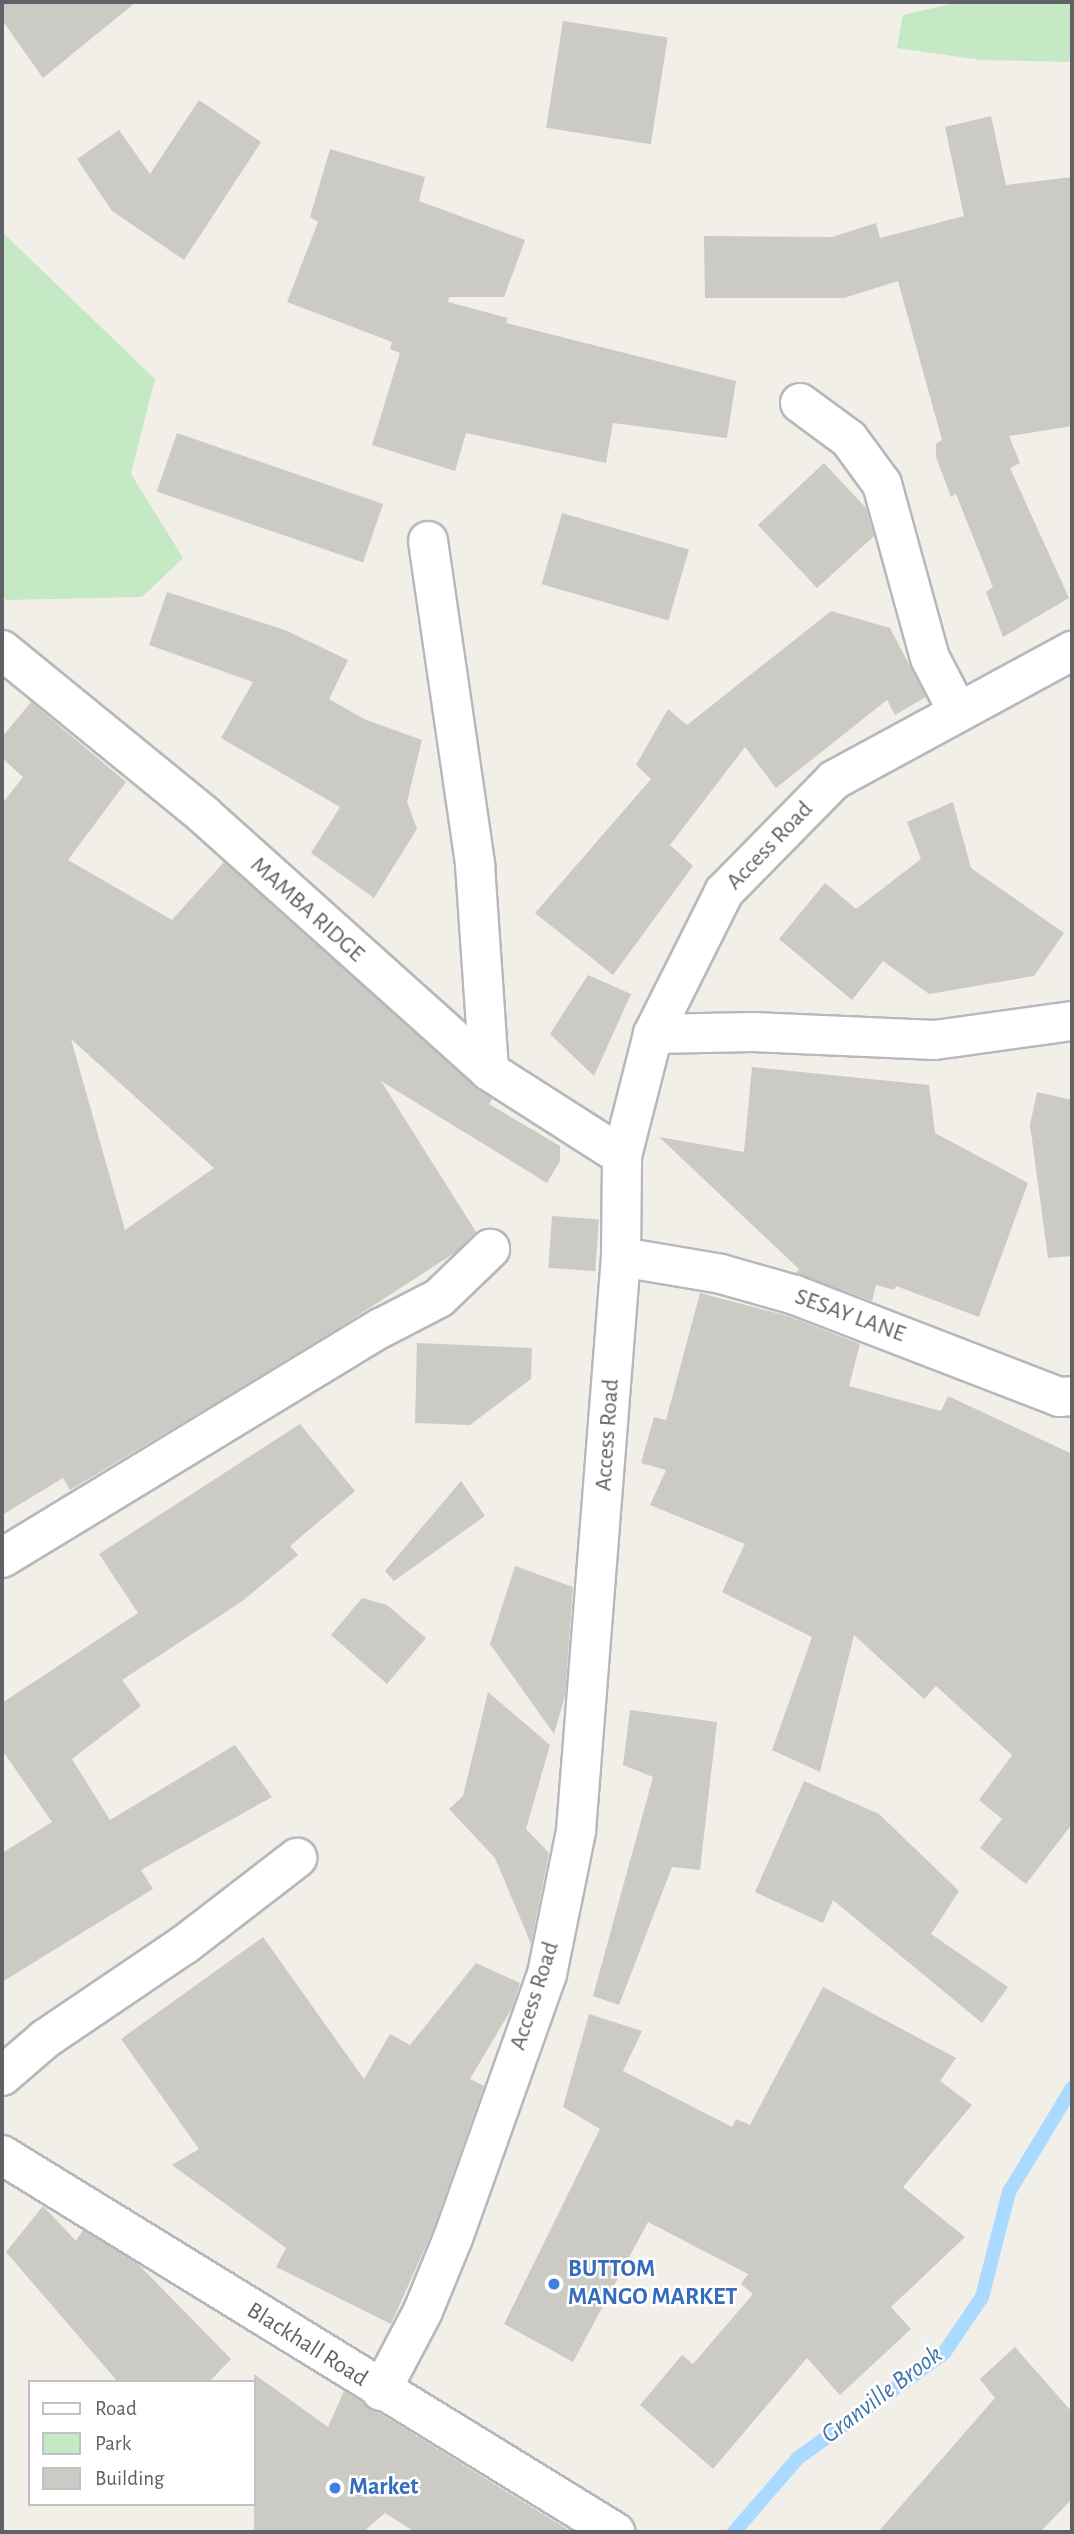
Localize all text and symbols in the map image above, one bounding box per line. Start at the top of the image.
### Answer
street label: Access Road [721,796,819,896]
street label: MAMBA RIDGE [244,851,370,969]
street label: SESAY LANE [791,1283,909,1349]
street label: Access Road [590,1378,626,1492]
street label: Access Road [504,1938,566,2054]
place label: BUTTOM MANGO MARKET [568,2256,737,2312]
marker: BUTTOM MANGO MARKET [546,2276,562,2292]
street label: Blackhall Road [241,2296,373,2394]
water label: Granville Brook [815,2339,949,2451]
legend [28,2380,256,2506]
text: Road [95,2398,137,2419]
text: Park [95,2433,131,2454]
text: Building [95,2468,164,2489]
place label: Market [349,2474,418,2502]
marker: Market [327,2480,343,2496]

